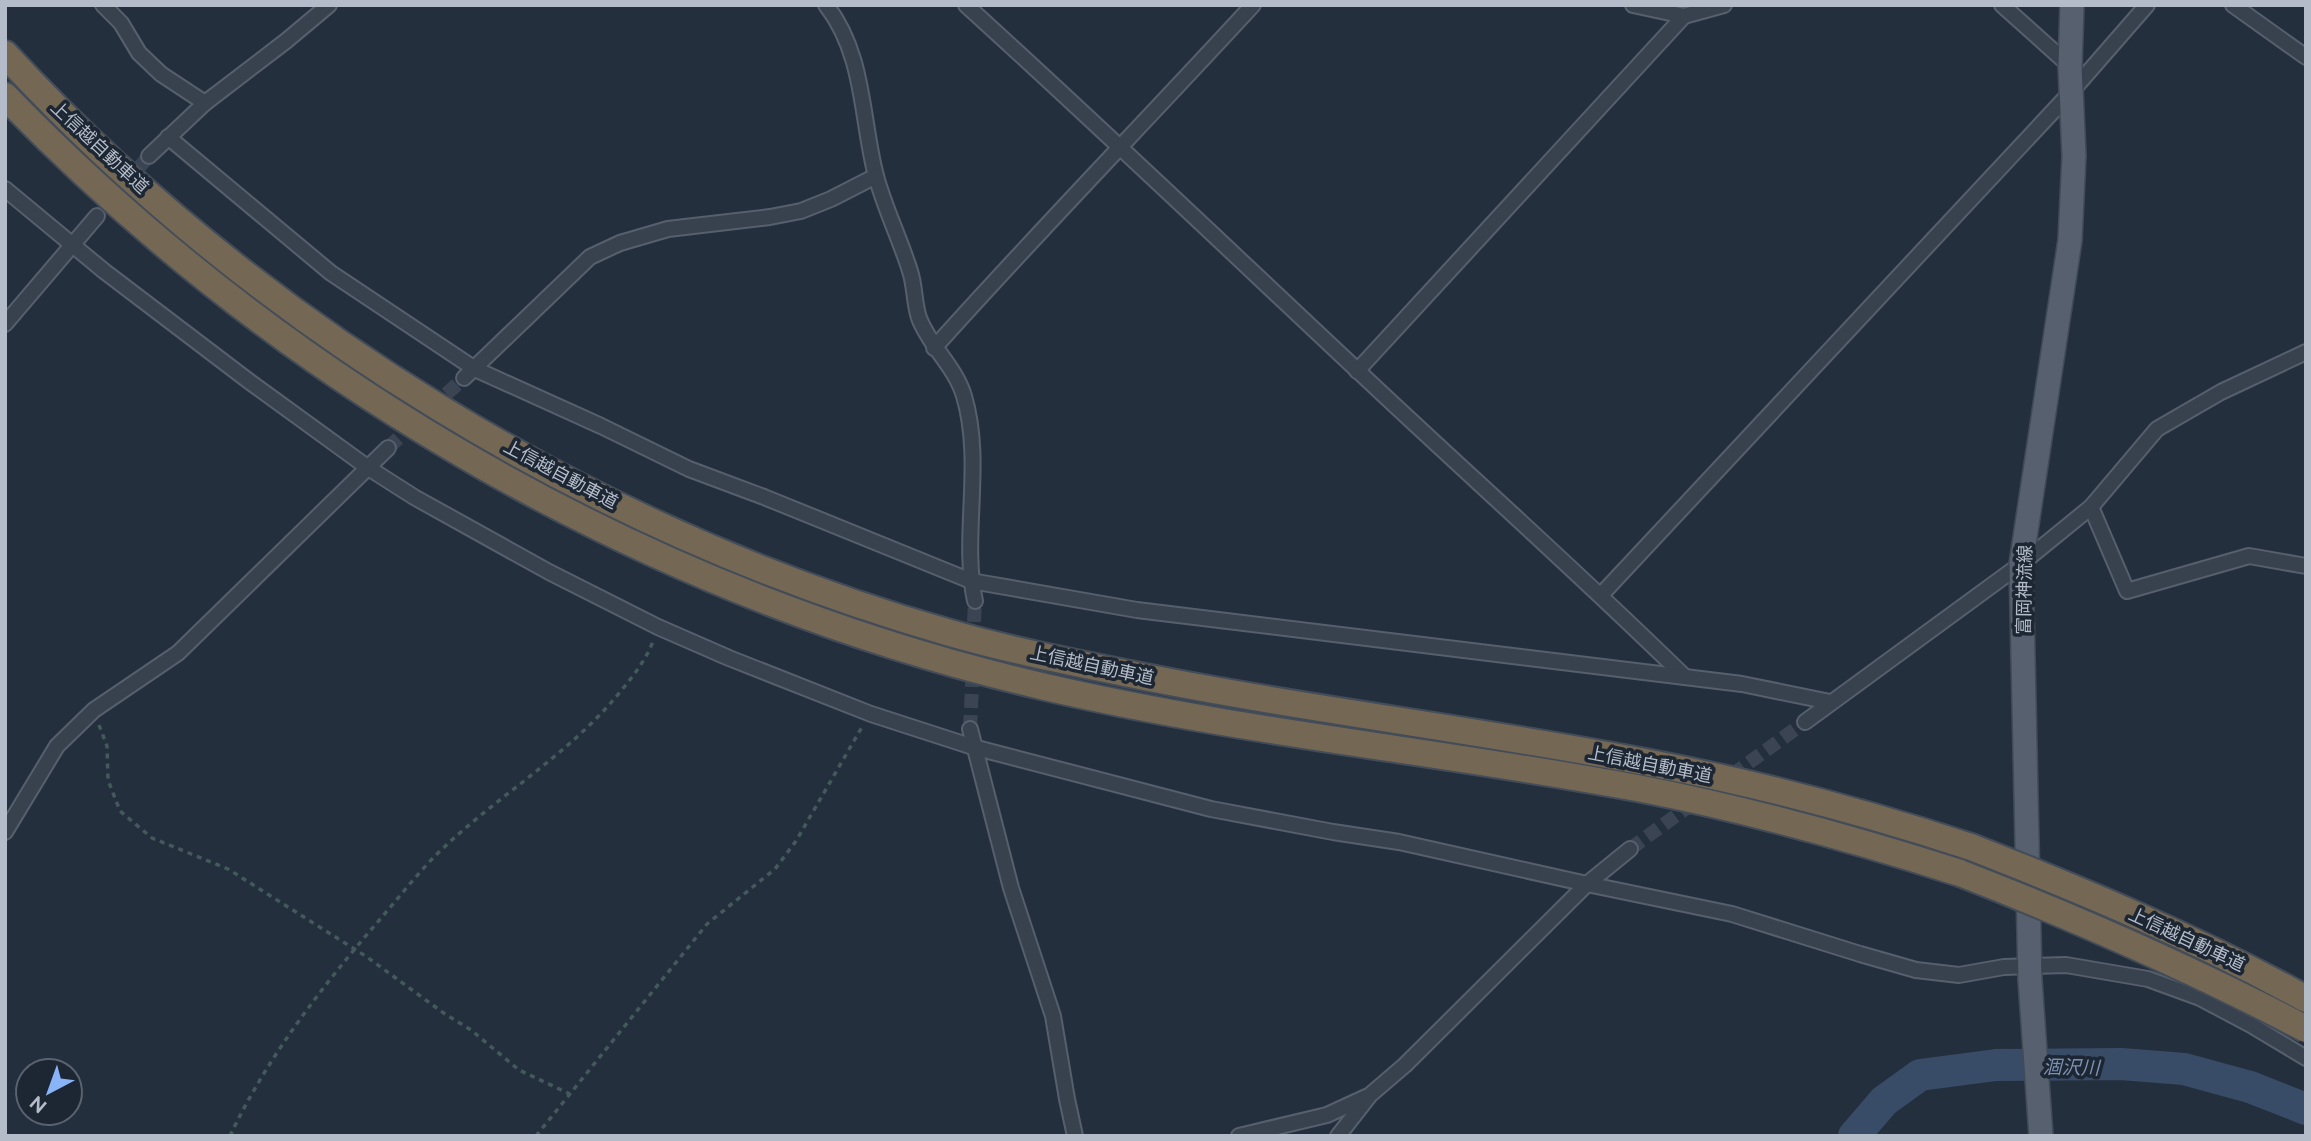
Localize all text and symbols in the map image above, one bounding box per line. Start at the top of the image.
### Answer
street label: 上信越自動車道 [47,96,153,198]
street label: 上信越自動車道 [500,435,622,513]
street label: 富岡神流線 [2013,545,2035,635]
street label: 上信越自動車道 [1028,642,1156,688]
street label: 上信越自動車道 [1586,742,1714,786]
street label: 上信越自動車道 [2125,903,2249,975]
water label: 涸沢川 [2042,1056,2102,1079]
north arrow [14,1057,84,1127]
text: N [25,1092,51,1118]

